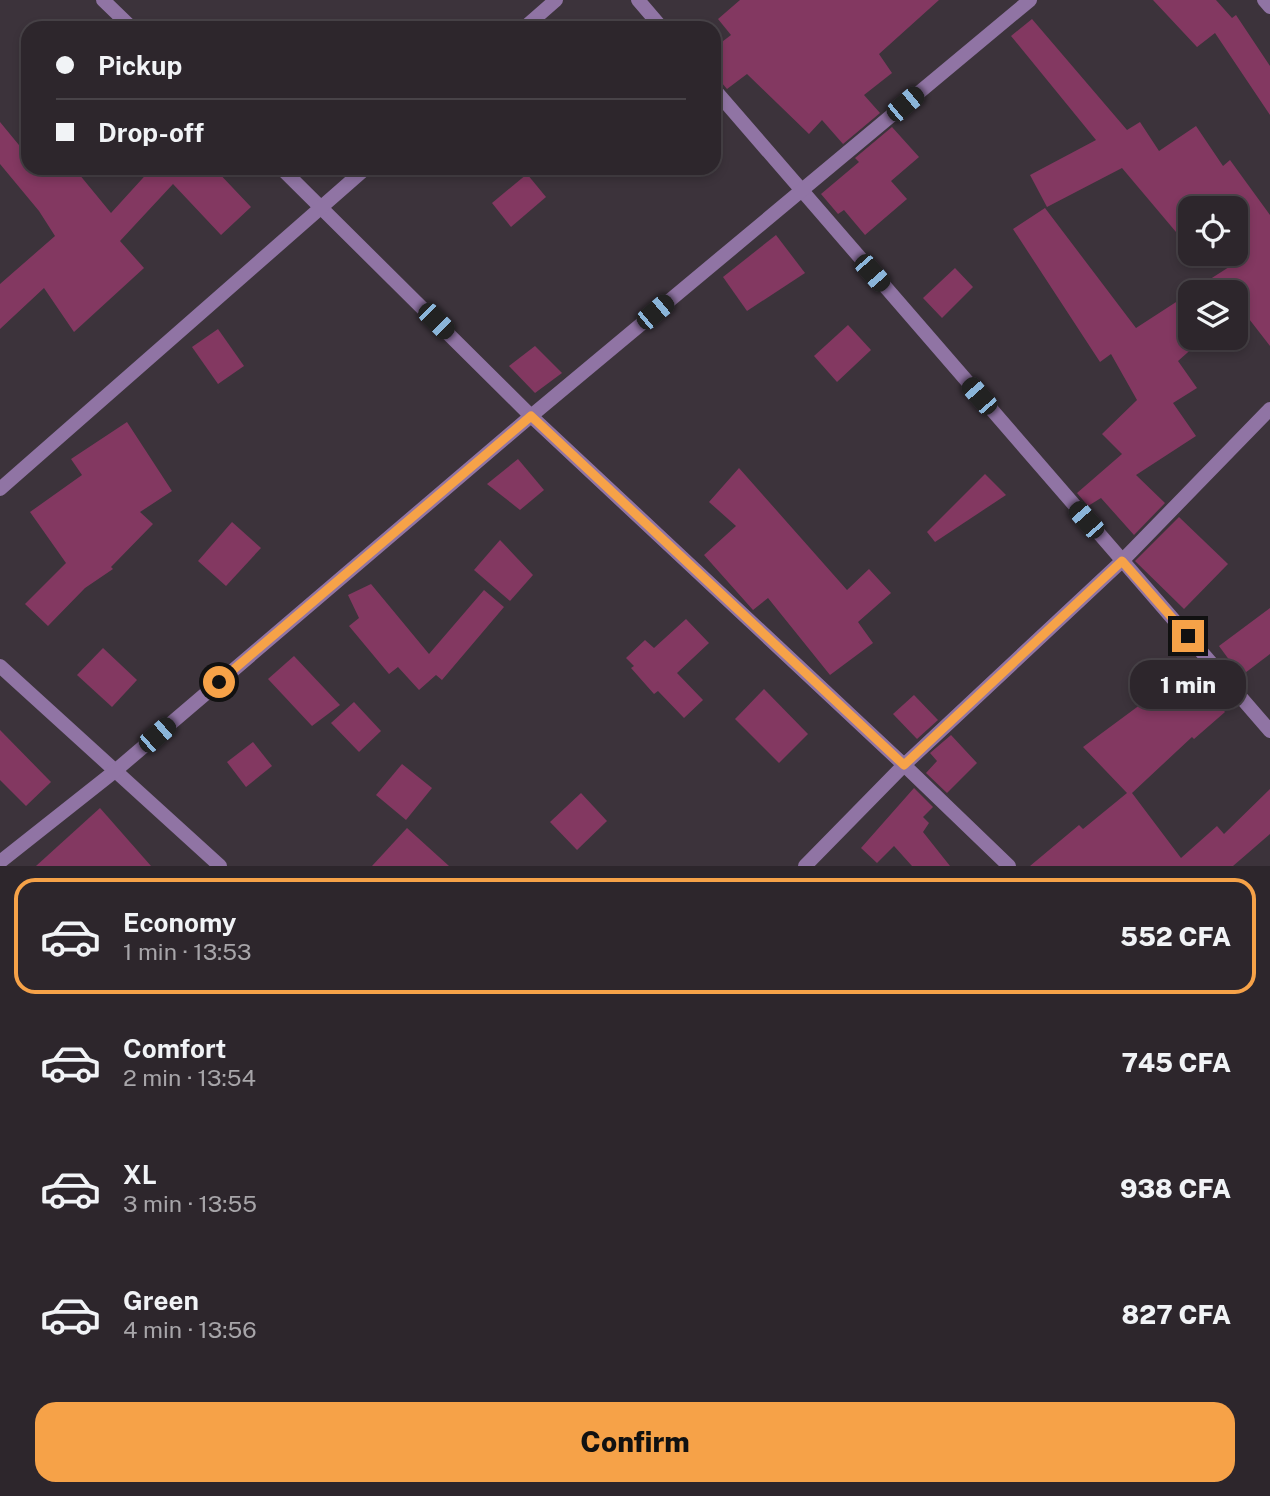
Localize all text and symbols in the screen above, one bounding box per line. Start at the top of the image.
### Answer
text: Pickup [98,50,182,81]
car [883,82,928,126]
text: Drop-off [98,117,204,148]
map controls [1178,196,1248,350]
button: locate [1178,196,1248,266]
car [851,250,894,296]
button: layers [1178,280,1248,350]
car [633,290,678,334]
car [414,299,459,343]
car [958,373,1001,419]
car [1065,497,1108,543]
route end [1172,620,1204,652]
callout: 1 min [1130,660,1246,710]
route start [203,666,235,698]
text: 1 min [1160,671,1216,698]
car [135,713,180,757]
icon: car [39,905,102,968]
text: Economy [123,907,236,938]
text: 552 CFA [1120,921,1231,952]
text: 1 min · 13:53 [123,938,252,965]
icon: car [39,1031,102,1094]
text: Comfort [123,1033,226,1064]
text: 745 CFA [1121,1047,1231,1078]
text: 2 min · 13:54 [123,1064,256,1091]
icon: car [39,1157,102,1220]
text: XL [123,1159,157,1190]
text: 938 CFA [1120,1173,1231,1204]
text: 3 min · 13:55 [123,1190,257,1217]
icon: car [39,1283,102,1346]
text: Green [123,1285,199,1316]
text: 827 CFA [1122,1299,1231,1330]
text: 4 min · 13:56 [123,1316,256,1343]
button: Confirm [35,1402,1235,1482]

